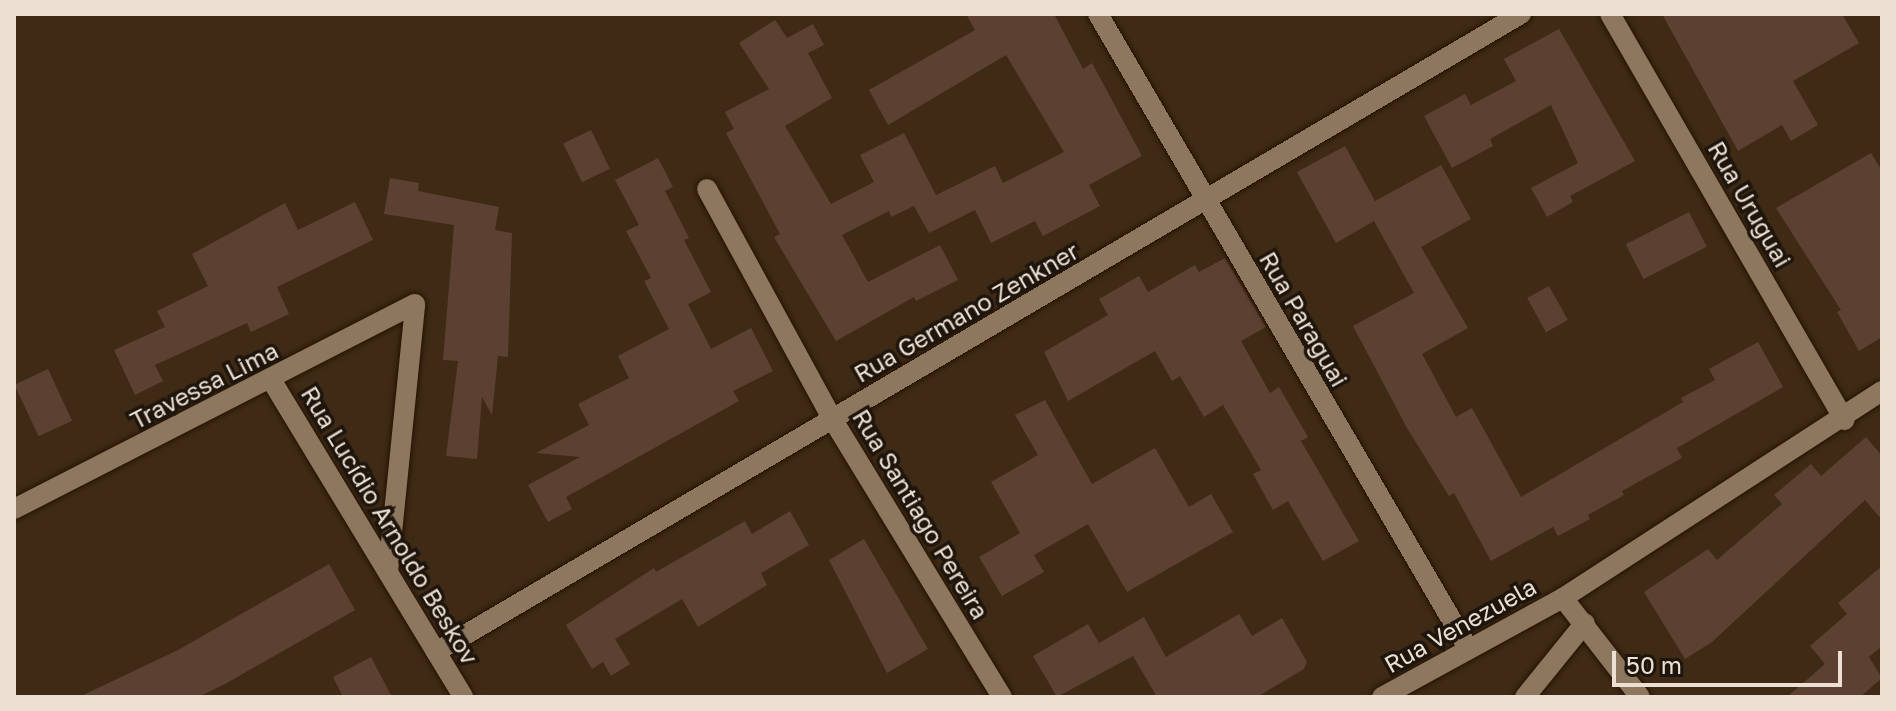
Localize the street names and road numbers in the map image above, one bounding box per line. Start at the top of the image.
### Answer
street label: Rua Uruguai [1702,136,1798,272]
street label: Rua Germano Zenkner [849,236,1083,388]
street label: Rua Paraguai [1254,246,1354,392]
street label: Travessa Lima [125,335,283,435]
street label: Rua Lucídio Arnoldo Beskov [295,381,485,669]
street label: Rua Santiago Pereira [847,404,995,624]
street label: Rua Venezuela [1379,571,1541,679]

